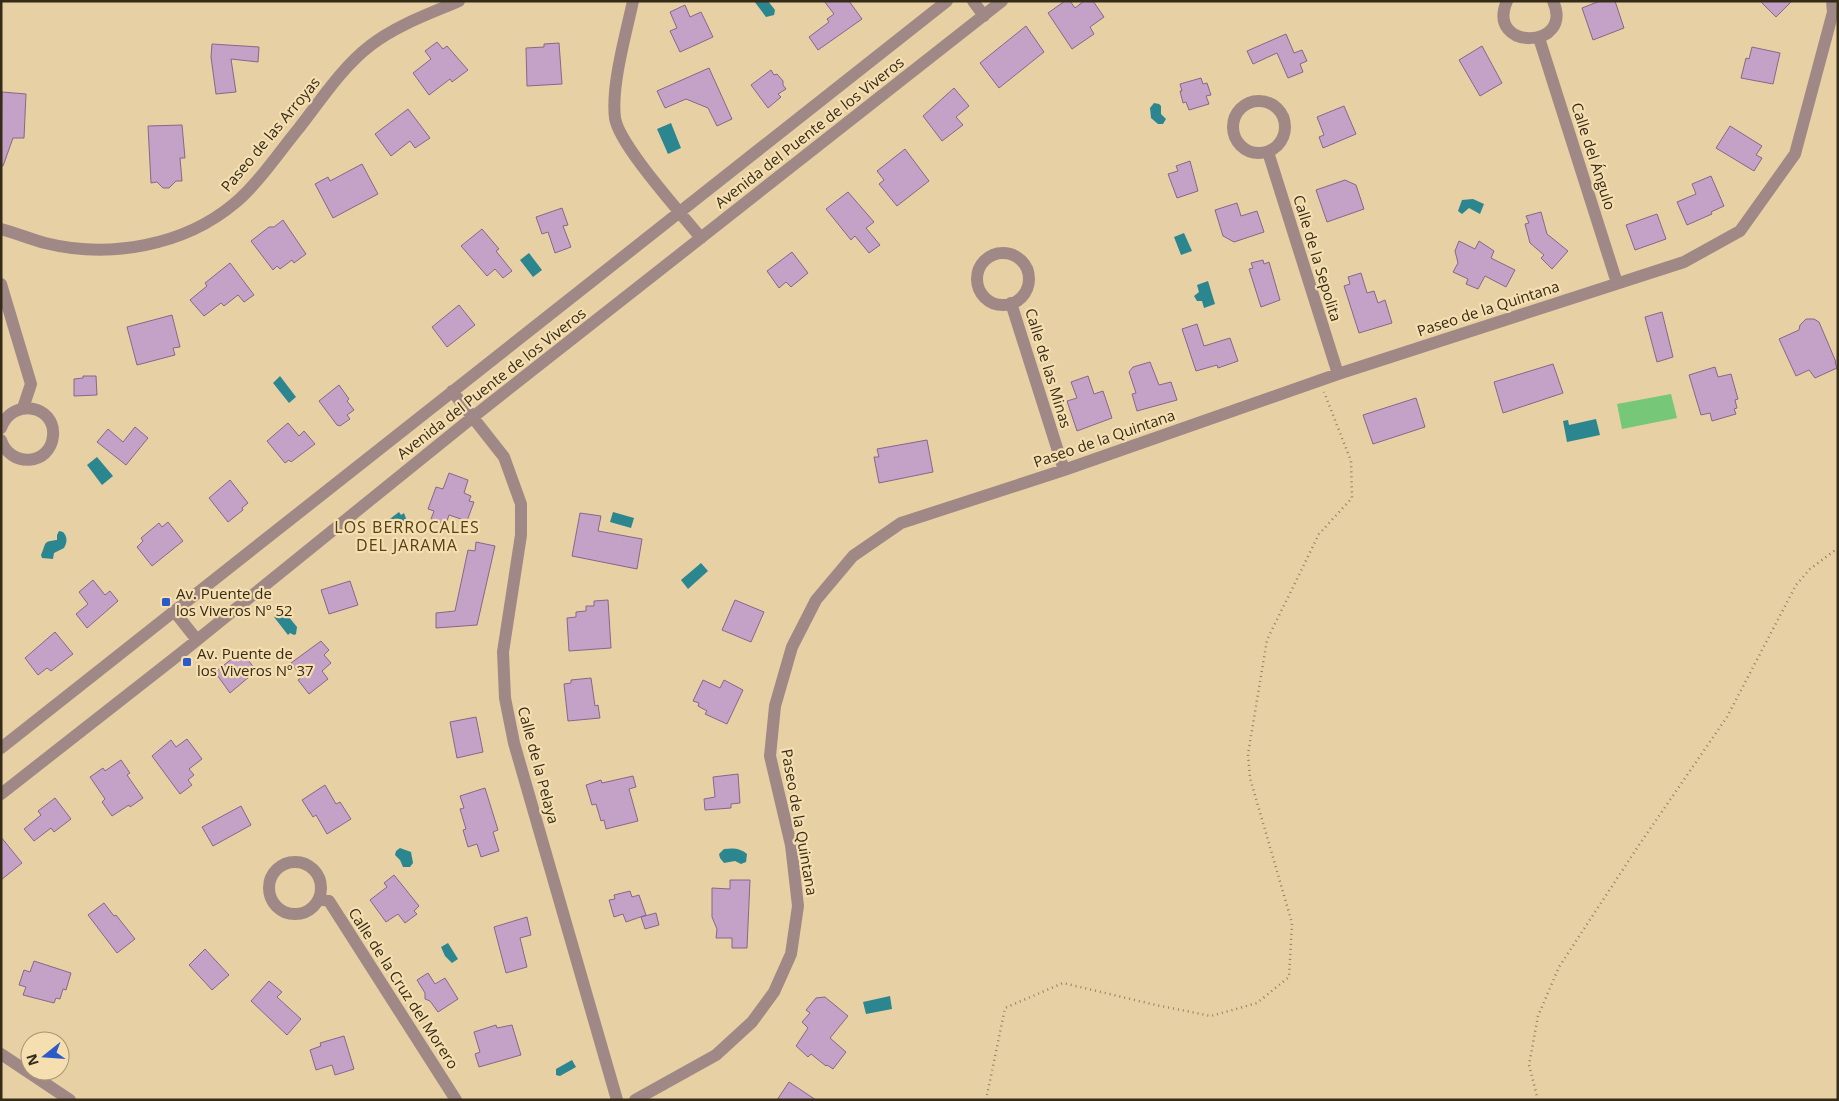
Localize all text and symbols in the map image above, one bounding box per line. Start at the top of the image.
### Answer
street label: Avenida del Puente de los Viveros [710,52,908,212]
street label: Paseo de las Arroyas [216,72,324,196]
street label: Calle del Ángulo [1567,100,1621,212]
street label: Calle de la Sepolita [1289,192,1347,324]
street label: Paseo de la Quintana [1414,276,1562,340]
street label: Avenida del Puente de los Viveros [392,303,590,463]
street label: Calle de las Minas [1021,306,1077,430]
street label: Paseo de la Quintana [1031,404,1177,472]
district label: LOS BERROCALES DEL JARAMA [334,516,480,556]
place label: Av. Puente de los Viveros Nº 52 [176,583,293,620]
marker: Av. Puente de los Viveros Nº 52 [160,596,172,608]
place label: Av. Puente de los Viveros Nº 37 [197,643,314,680]
marker: Av. Puente de los Viveros Nº 37 [181,656,193,668]
street label: Calle de la Pelaya [514,704,564,826]
street label: Paseo de la Quintana [777,747,823,897]
street label: Calle de la Cruz del Morero [344,904,464,1072]
north arrow [20,1031,70,1081]
text: N [21,1052,43,1068]

